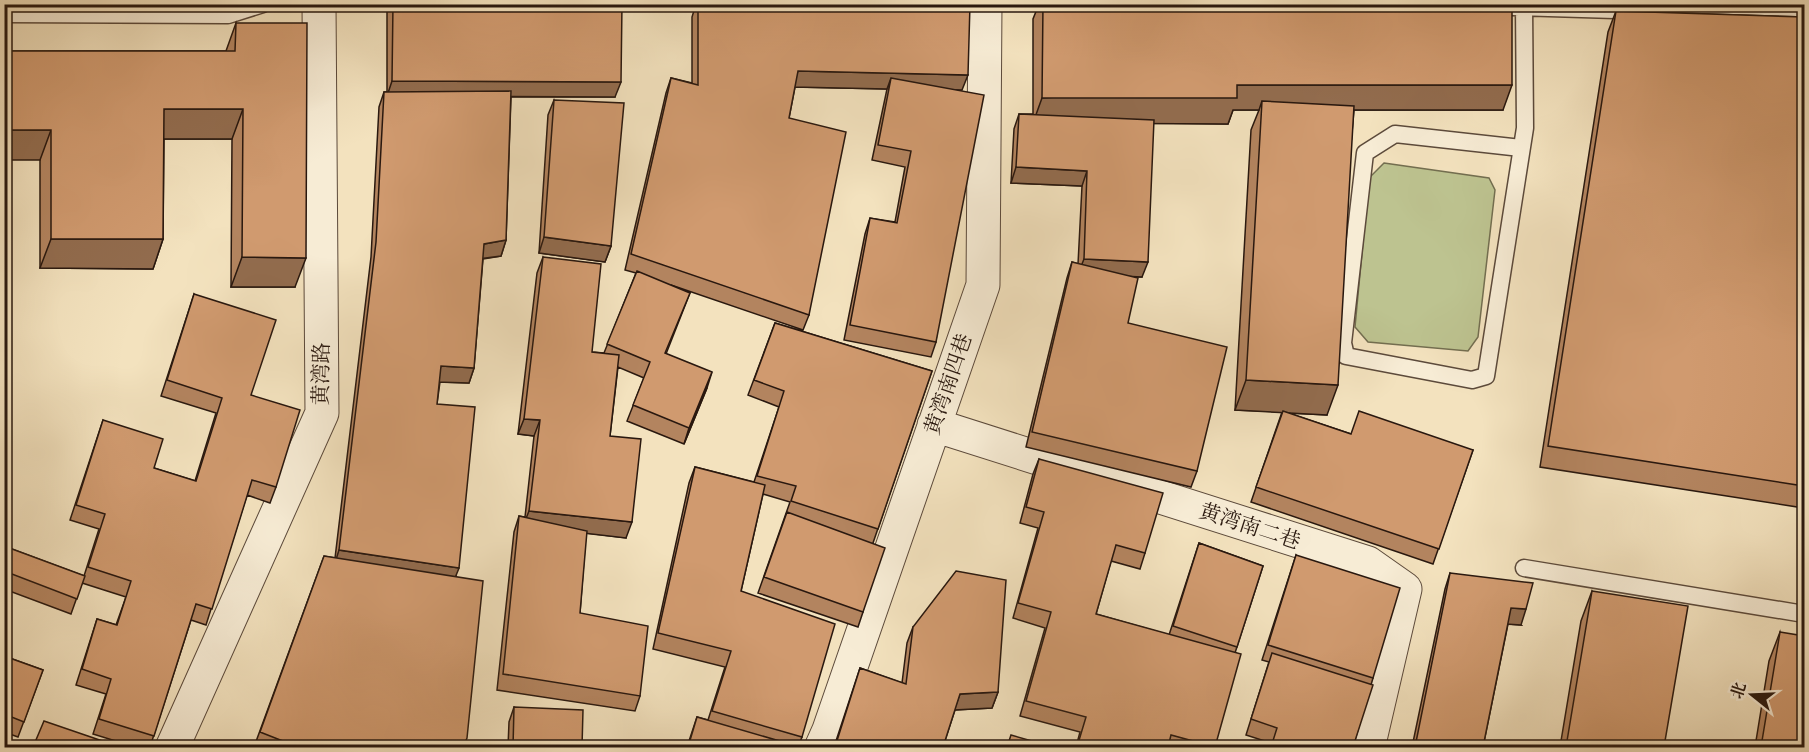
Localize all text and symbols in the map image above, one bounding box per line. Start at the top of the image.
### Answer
street label: 黄湾南四巷 [920,330,976,438]
street label: 黄湾路 [308,342,334,406]
street label: 黄湾南二巷 [1196,498,1304,554]
north arrow [1722,665,1782,725]
text: 北 [1727,680,1750,701]

